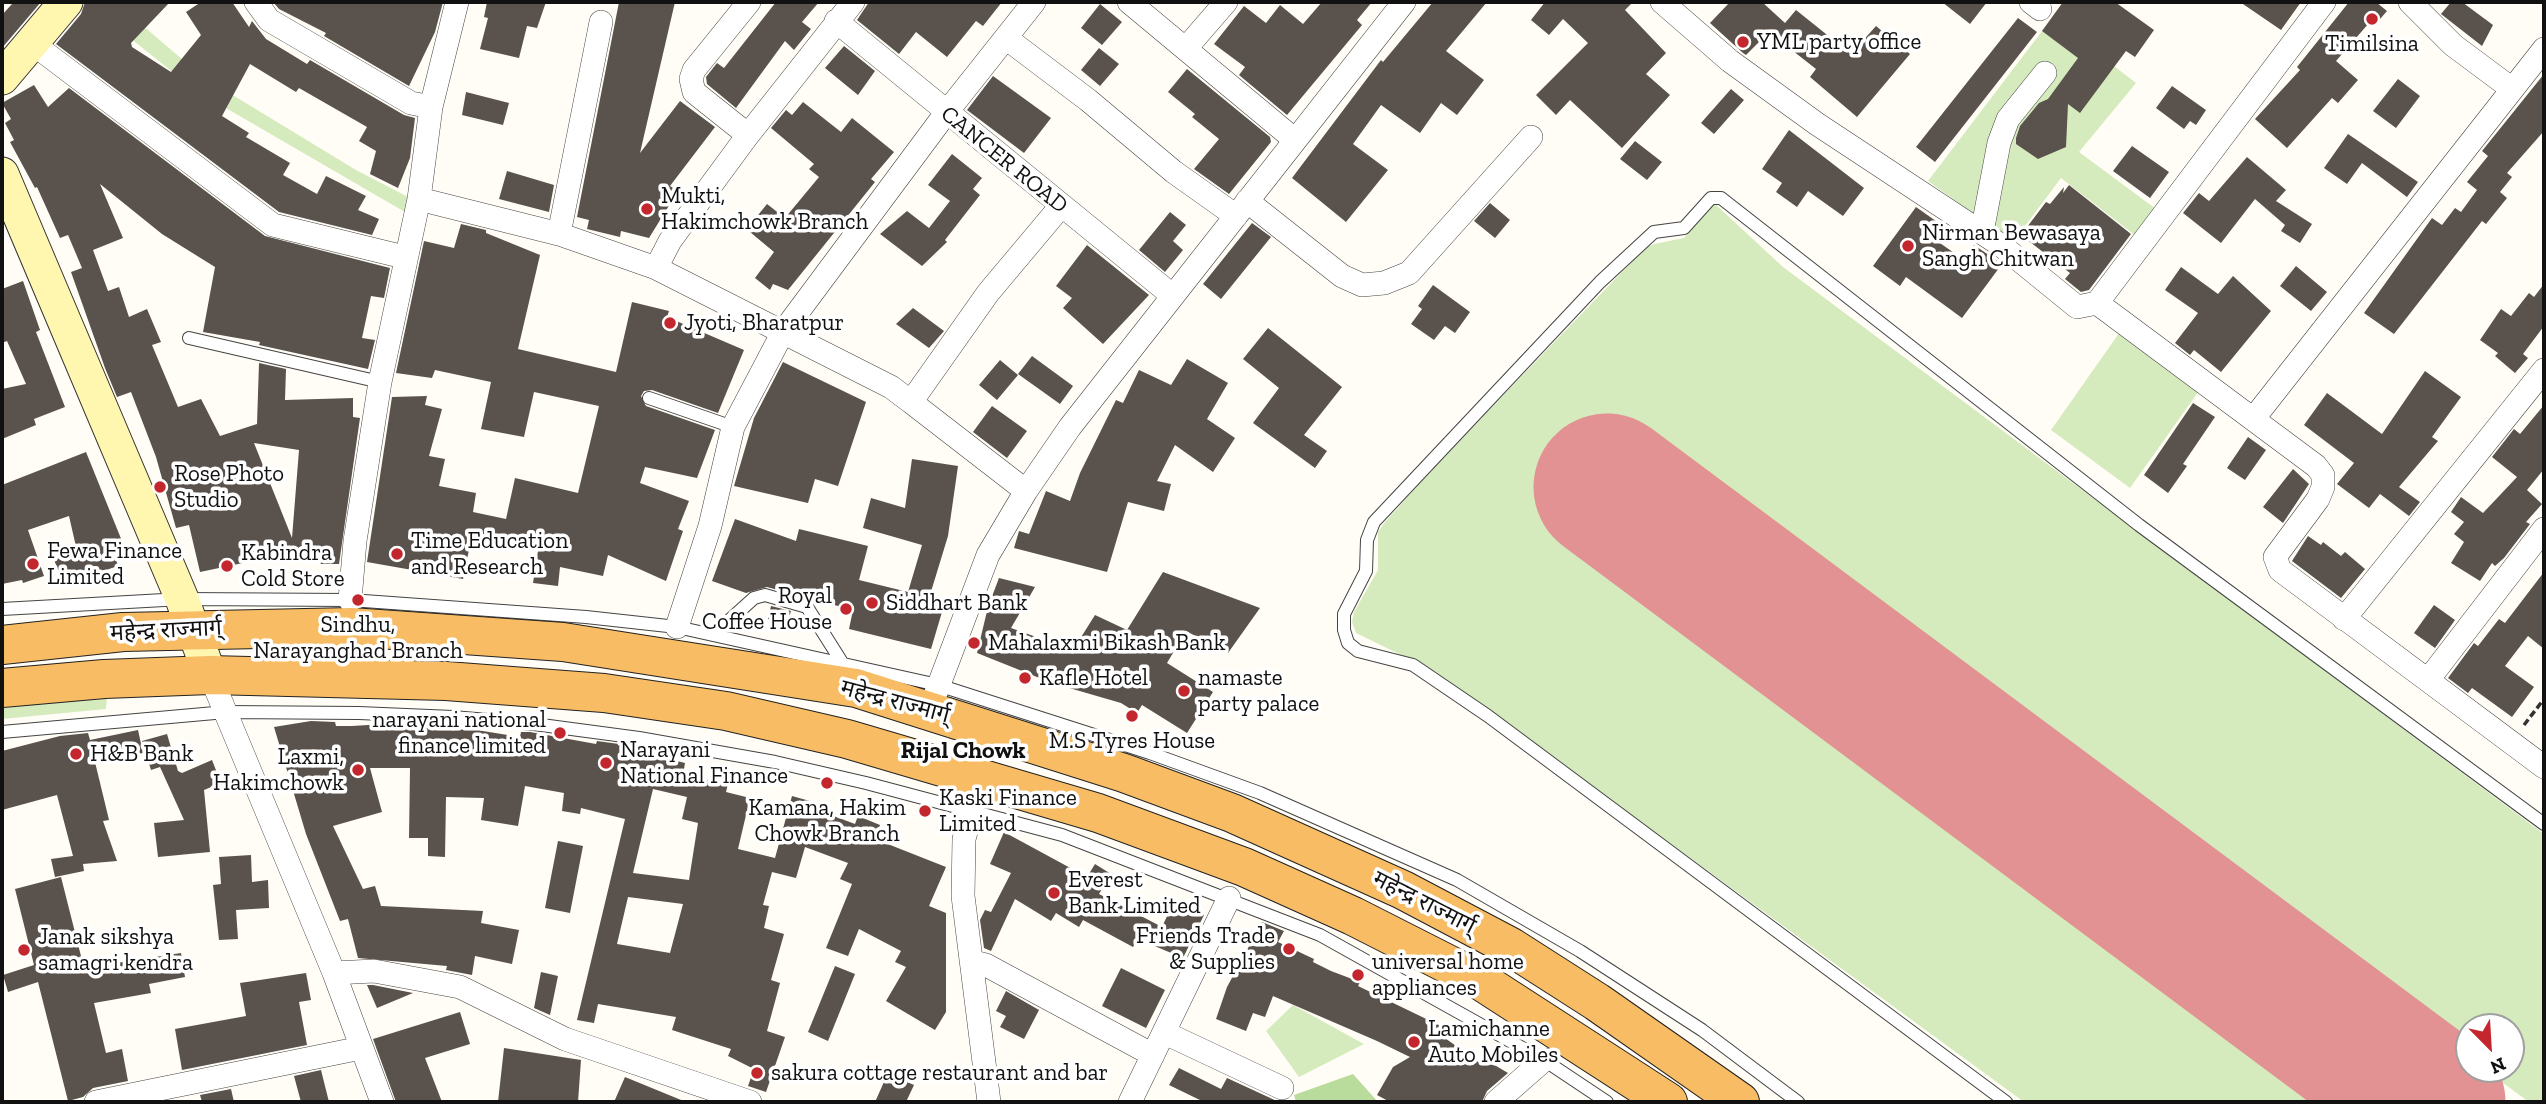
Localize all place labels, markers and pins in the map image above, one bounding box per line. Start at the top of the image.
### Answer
marker: Timilsina [2364,11,2380,27]
place label: YML party office [1757,28,1921,56]
place label: Timilsina [2325,30,2419,58]
marker: YML party office [1735,34,1751,50]
place label: Mukti, Hakimchowk Branch [661,182,868,236]
marker: Mukti, Hakimchowk Branch [639,201,655,217]
place label: Nirman Bewasaya Sangh Chitwan [1922,219,2101,273]
marker: Nirman Bewasaya Sangh Chitwan [1900,238,1916,254]
place label: Jyoti, Bharatpur [684,309,844,337]
marker: Jyoti, Bharatpur [662,315,678,331]
place label: Rose Photo Studio [174,460,284,514]
marker: Rose Photo Studio [152,479,168,495]
place label: Time Education and Research [411,527,568,581]
place label: Fewa Finance Limited [47,537,182,591]
place label: Kabindra Cold Store [241,539,345,593]
marker: Time Education and Research [389,546,405,562]
marker: Fewa Finance Limited [25,556,41,572]
marker: Kabindra Cold Store [219,558,235,574]
place label: Royal Coffee House [702,582,832,636]
place label: Siddhart Bank [886,589,1027,617]
marker: Sindhu, Narayanghad Branch [350,592,366,608]
marker: Siddhart Bank [864,595,880,611]
marker: Royal Coffee House [838,601,854,617]
place label: Sindhu, Narayanghad Branch [253,611,463,665]
place label: Mahalaxmi Bikash Bank [988,629,1225,657]
marker: Mahalaxmi Bikash Bank [966,635,982,651]
place label: Kafle Hotel [1039,664,1148,692]
place label: namaste party palace [1198,664,1319,718]
marker: Kafle Hotel [1017,670,1033,686]
marker: namaste party palace [1176,683,1192,699]
place label: narayani national finance limited [372,706,546,760]
marker: M.S Tyres House [1124,708,1140,724]
marker: narayani national finance limited [552,725,568,741]
place label: M.S Tyres House [1049,727,1215,755]
place label: Narayani National Finance [620,736,788,790]
place label: H&B Bank [90,740,193,768]
place label: Laxmi, Hakimchowk [213,743,344,797]
marker: H&B Bank [68,746,84,762]
marker: Narayani National Finance [598,755,614,771]
marker: Laxmi, Hakimchowk [350,762,366,778]
marker: Kamana, Hakim Chowk Branch [819,775,835,791]
place label: Kaski Finance Limited [939,784,1077,838]
place label: Kamana, Hakim Chowk Branch [748,794,906,848]
marker: Kaski Finance Limited [917,803,933,819]
place label: Everest Bank Limited [1068,866,1201,920]
marker: Everest Bank Limited [1046,885,1062,901]
place label: Friends Trade & Supplies [1136,922,1275,976]
place label: Janak sikshya samagri kendra [38,923,193,977]
marker: Friends Trade & Supplies [1281,941,1297,957]
marker: Janak sikshya samagri kendra [16,942,32,958]
place label: universal home appliances [1372,948,1524,1002]
marker: universal home appliances [1350,967,1366,983]
place label: Lamichanne Auto Mobiles [1428,1015,1558,1069]
marker: Lamichanne Auto Mobiles [1406,1034,1422,1050]
place label: sakura cottage restaurant and bar [771,1059,1108,1087]
marker: sakura cottage restaurant and bar [749,1065,765,1081]

